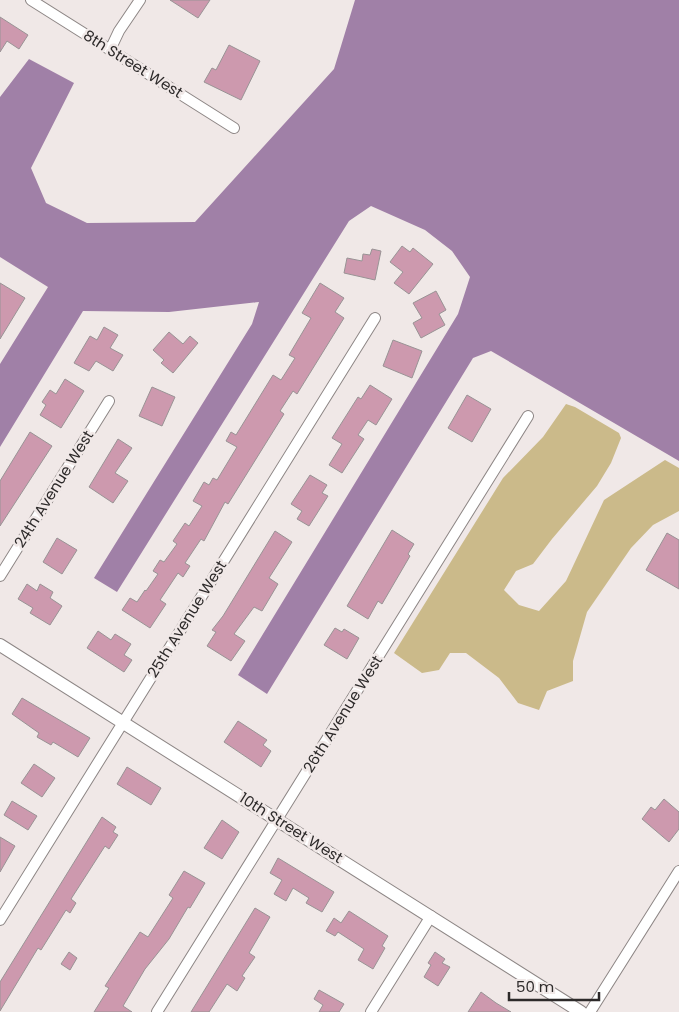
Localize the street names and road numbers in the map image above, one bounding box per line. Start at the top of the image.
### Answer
street label: 8th Street West [79,25,187,103]
street label: 24th Avenue West [9,426,98,551]
street label: 25th Avenue West [142,556,231,681]
street label: 26th Avenue West [298,651,387,776]
street label: 10th Street West [235,787,347,868]

